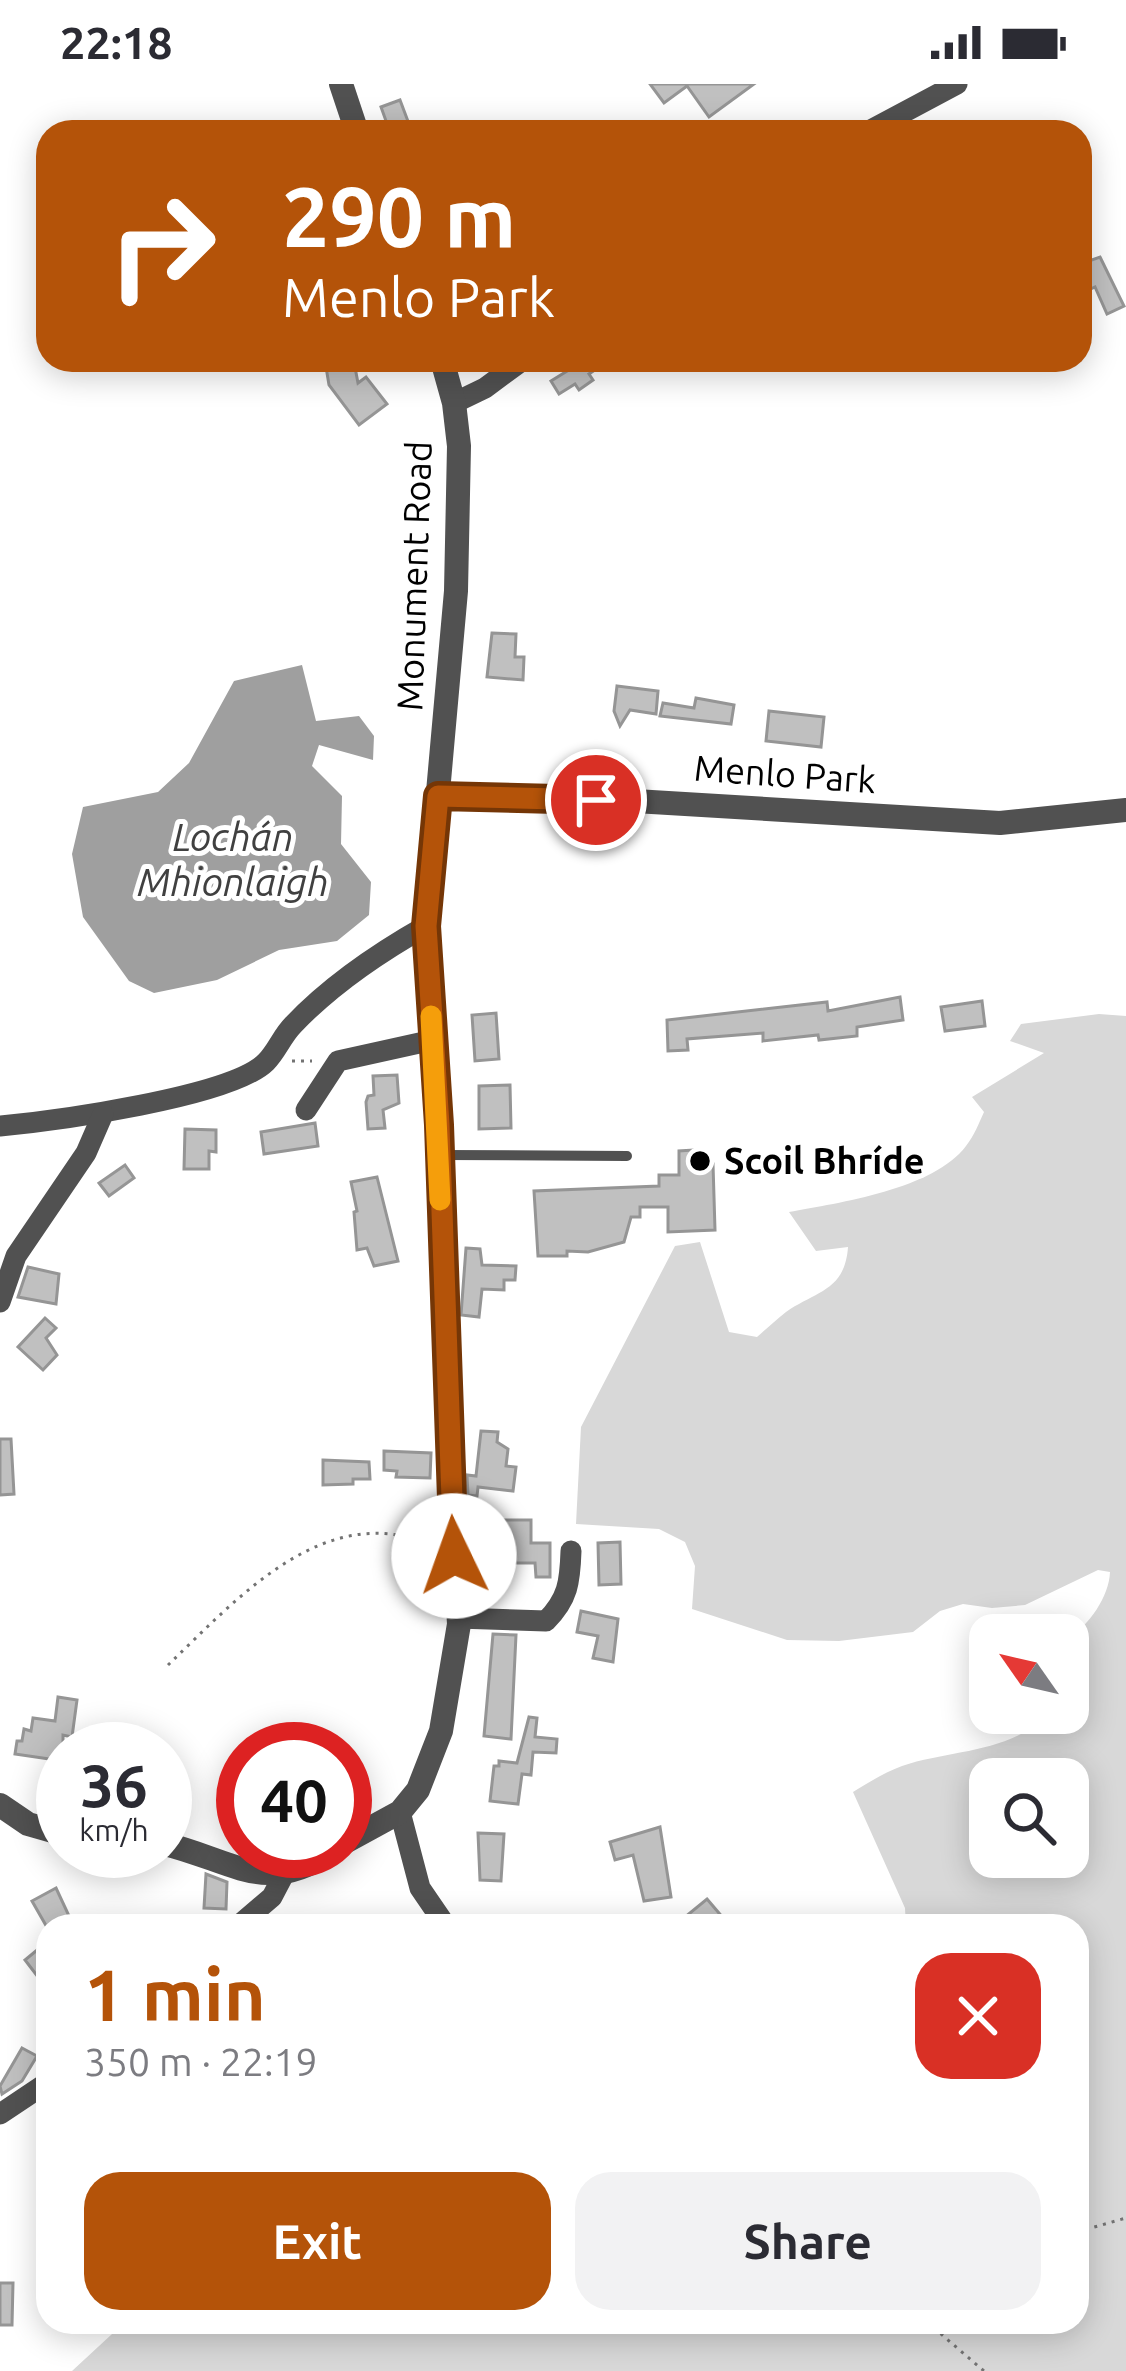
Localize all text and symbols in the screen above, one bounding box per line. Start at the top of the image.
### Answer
text: 22:18 [60,17,173,68]
icon: right [84,168,240,324]
text: 290 m [282,169,516,263]
text: Menlo Park [282,267,555,327]
street label: Monument Road [388,440,439,712]
street label: Menlo Park [693,747,877,800]
pin [545,749,647,851]
icon: arrive [563,767,629,833]
water label: Lochán Mhionlaigh [137,815,329,903]
place label: Scoil Bhríde [724,1140,925,1181]
marker: Scoil Bhríde [687,1148,713,1174]
position arrow [391,1493,517,1619]
north arrow [969,1614,1089,1734]
map controls [969,1614,1089,1878]
speed limit sign: 40 [216,1722,372,1878]
text: 36 [80,1751,148,1818]
button: search [969,1758,1089,1878]
text: km/h [79,1813,149,1847]
button: close [915,1953,1041,2079]
text: 1 min [84,1954,266,2035]
text: 350 m · 22:19 [84,2040,318,2083]
button: Exit [84,2172,551,2310]
button: Share [575,2172,1041,2310]

